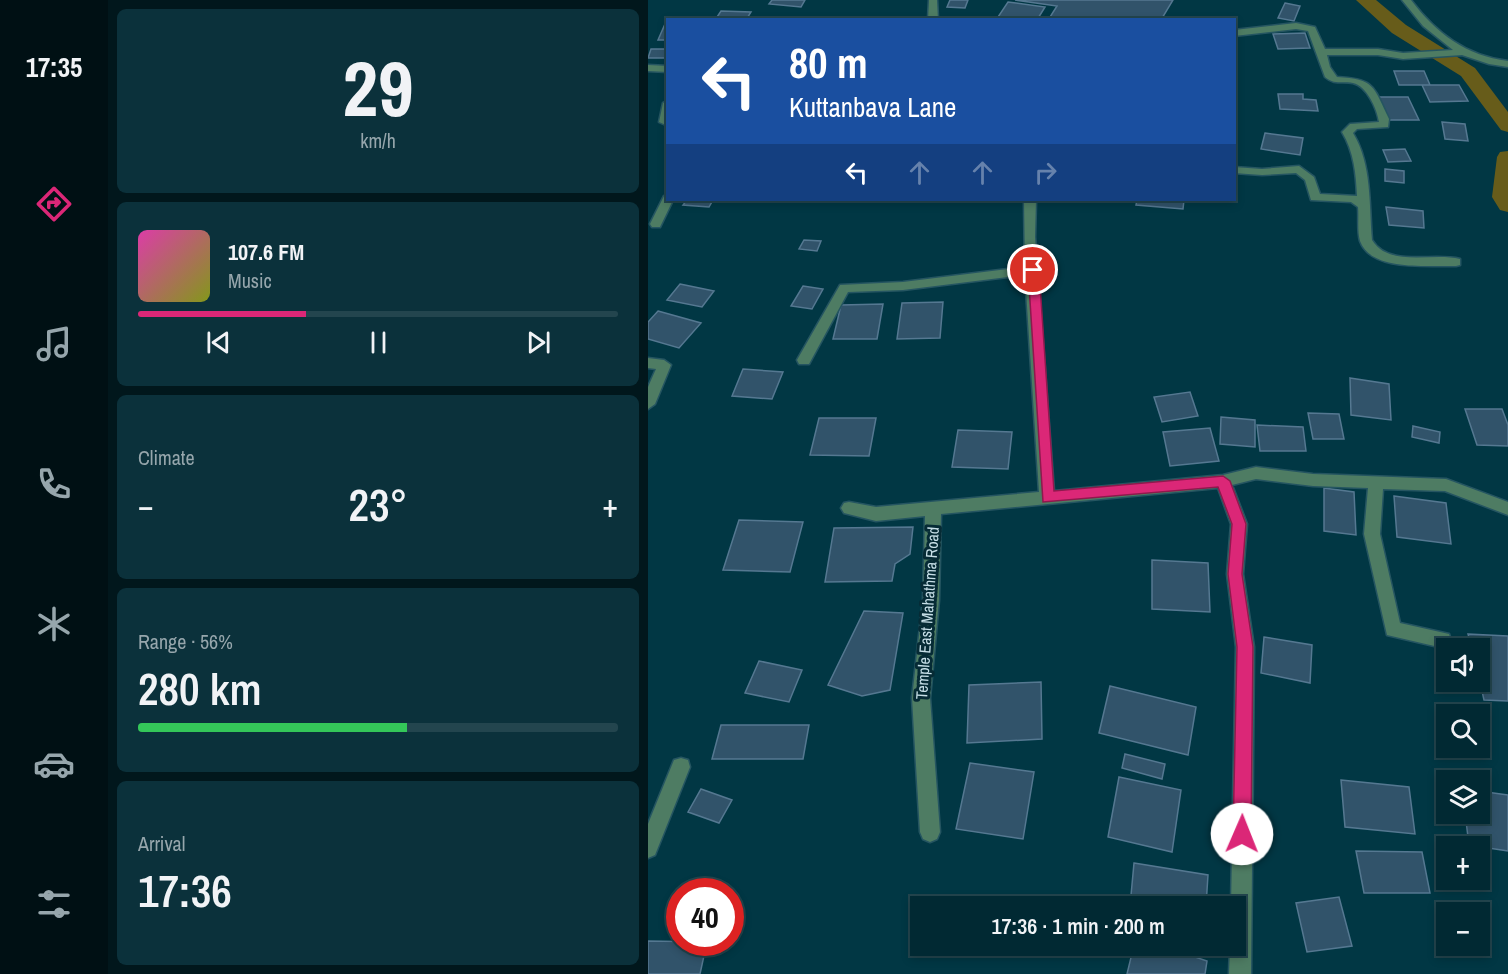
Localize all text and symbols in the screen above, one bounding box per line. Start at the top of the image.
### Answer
text: 29 [342,35,414,140]
text: 80 m [789,35,868,91]
icon: left [690,42,768,120]
text: 17:35 [26,49,82,85]
text: Kuttanbava Lane [789,89,956,125]
text: km/h [360,127,396,154]
icon: left [840,156,873,189]
icon: ahead [903,156,936,189]
icon: ahead [966,156,999,189]
icon: right [1029,156,1062,189]
icon: directions [33,183,75,225]
text: 107.6 FM [228,237,304,267]
pin [1007,244,1058,295]
icon: arrive [1016,253,1049,286]
text: Music [228,267,272,294]
icon: music [33,323,75,365]
icon: previous [202,326,235,359]
icon: pause [362,326,395,359]
icon: next [522,326,555,359]
text: Climate [138,444,195,471]
icon: phone [33,463,75,505]
text: 23° [348,474,408,535]
text: − [138,483,154,527]
text: + [602,483,618,527]
street label: Temple East Mahathma Road [910,526,944,700]
icon: climate [33,603,75,645]
text: Range · 56% [138,628,233,655]
map controls [1436,638,1490,956]
button: sound [1436,638,1490,692]
text: 280 km [138,658,262,719]
button: search [1436,704,1490,758]
icon: car [33,743,75,785]
button: layers [1436,770,1490,824]
position arrow [1210,802,1274,866]
text: Arrival [138,830,185,857]
button: + [1436,836,1490,890]
text: 17:36 [138,860,232,921]
speed limit sign: 40 [666,878,744,956]
icon: filters [33,883,75,925]
button: − [1436,902,1490,956]
text: 17:36 · 1 min · 200 m [991,911,1165,941]

